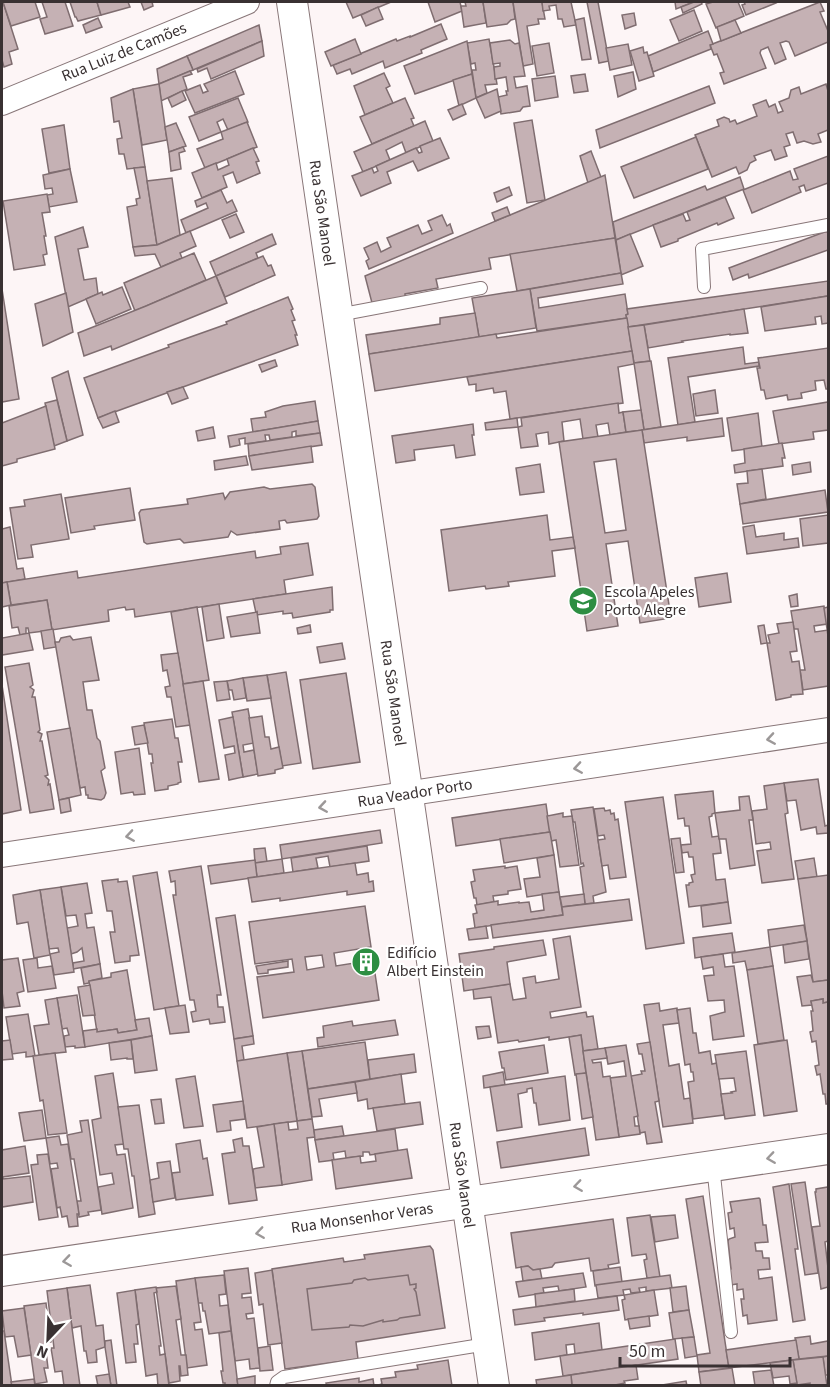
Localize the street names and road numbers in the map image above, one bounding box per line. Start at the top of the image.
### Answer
street label: Rua Luiz de Camões [58,17,190,87]
street label: Rua São Manoel [304,159,340,267]
street label: Rua São Manoel [375,639,411,747]
street label: Rua Veador Porto [356,773,474,813]
street label: Rua São Manoel [444,1121,480,1229]
street label: Rua Monsenhor Veras [289,1197,435,1239]

